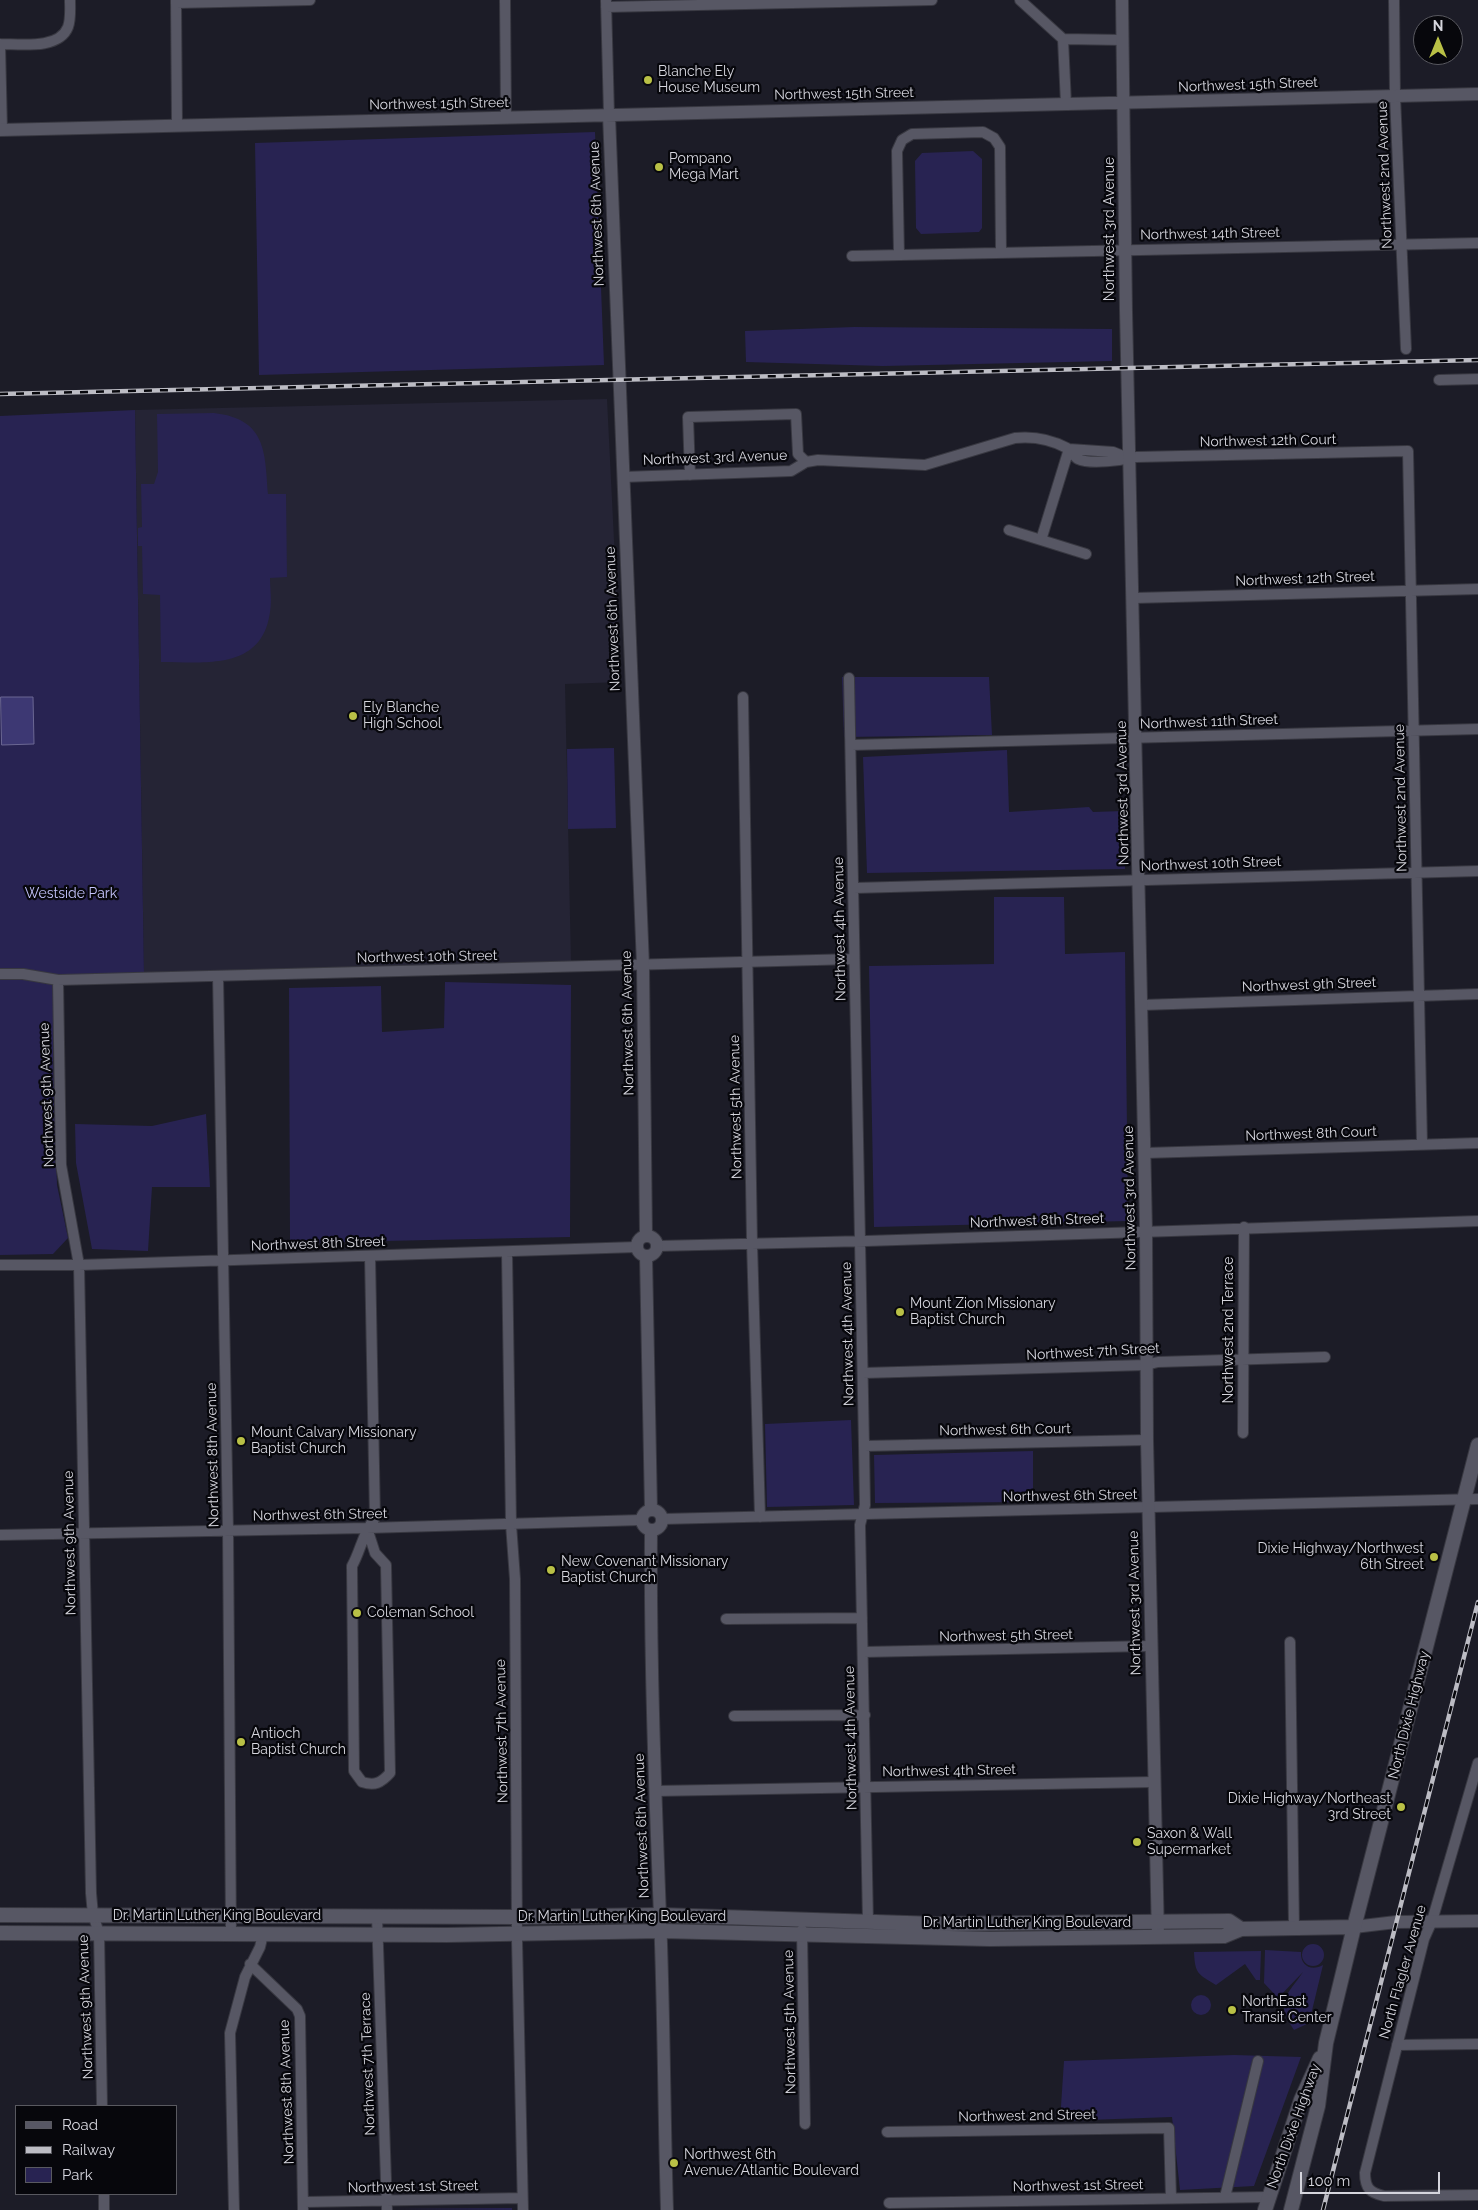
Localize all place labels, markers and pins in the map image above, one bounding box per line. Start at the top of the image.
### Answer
place label: Blanche Ely House Museum [658,64,760,96]
marker: Blanche Ely House Museum [642,74,654,86]
place label: Pompano Mega Mart [669,151,739,184]
marker: Pompano Mega Mart [653,161,665,173]
place label: Ely Blanche High School [363,700,442,732]
marker: Ely Blanche High School [347,710,359,722]
place label: Mount Zion Missionary Baptist Church [910,1296,1056,1328]
marker: Mount Zion Missionary Baptist Church [894,1306,906,1318]
place label: Mount Calvary Missionary Baptist Church [251,1425,416,1458]
marker: Mount Calvary Missionary Baptist Church [235,1435,247,1447]
place label: Dixie Highway/Northwest 6th Street [1258,1541,1424,1574]
marker: Dixie Highway/Northwest 6th Street [1428,1551,1440,1563]
place label: New Covenant Missionary Baptist Church [561,1554,728,1586]
marker: New Covenant Missionary Baptist Church [545,1564,557,1576]
place label: Coleman School [367,1605,474,1621]
marker: Coleman School [351,1607,363,1619]
place label: Antioch Baptist Church [251,1726,346,1758]
marker: Antioch Baptist Church [235,1736,247,1748]
place label: Dixie Highway/Northeast 3rd Street [1228,1791,1391,1824]
marker: Dixie Highway/Northeast 3rd Street [1395,1801,1407,1813]
place label: Saxon & Wall Supermarket [1147,1826,1232,1858]
marker: Saxon & Wall Supermarket [1131,1836,1143,1848]
place label: NorthEast Transit Center [1242,1994,1332,2026]
marker: NorthEast Transit Center [1226,2004,1238,2016]
place label: Northwest 6th Avenue/Atlantic Boulevard [684,2147,859,2180]
marker: Northwest 6th Avenue/Atlantic Boulevard [668,2157,680,2169]

